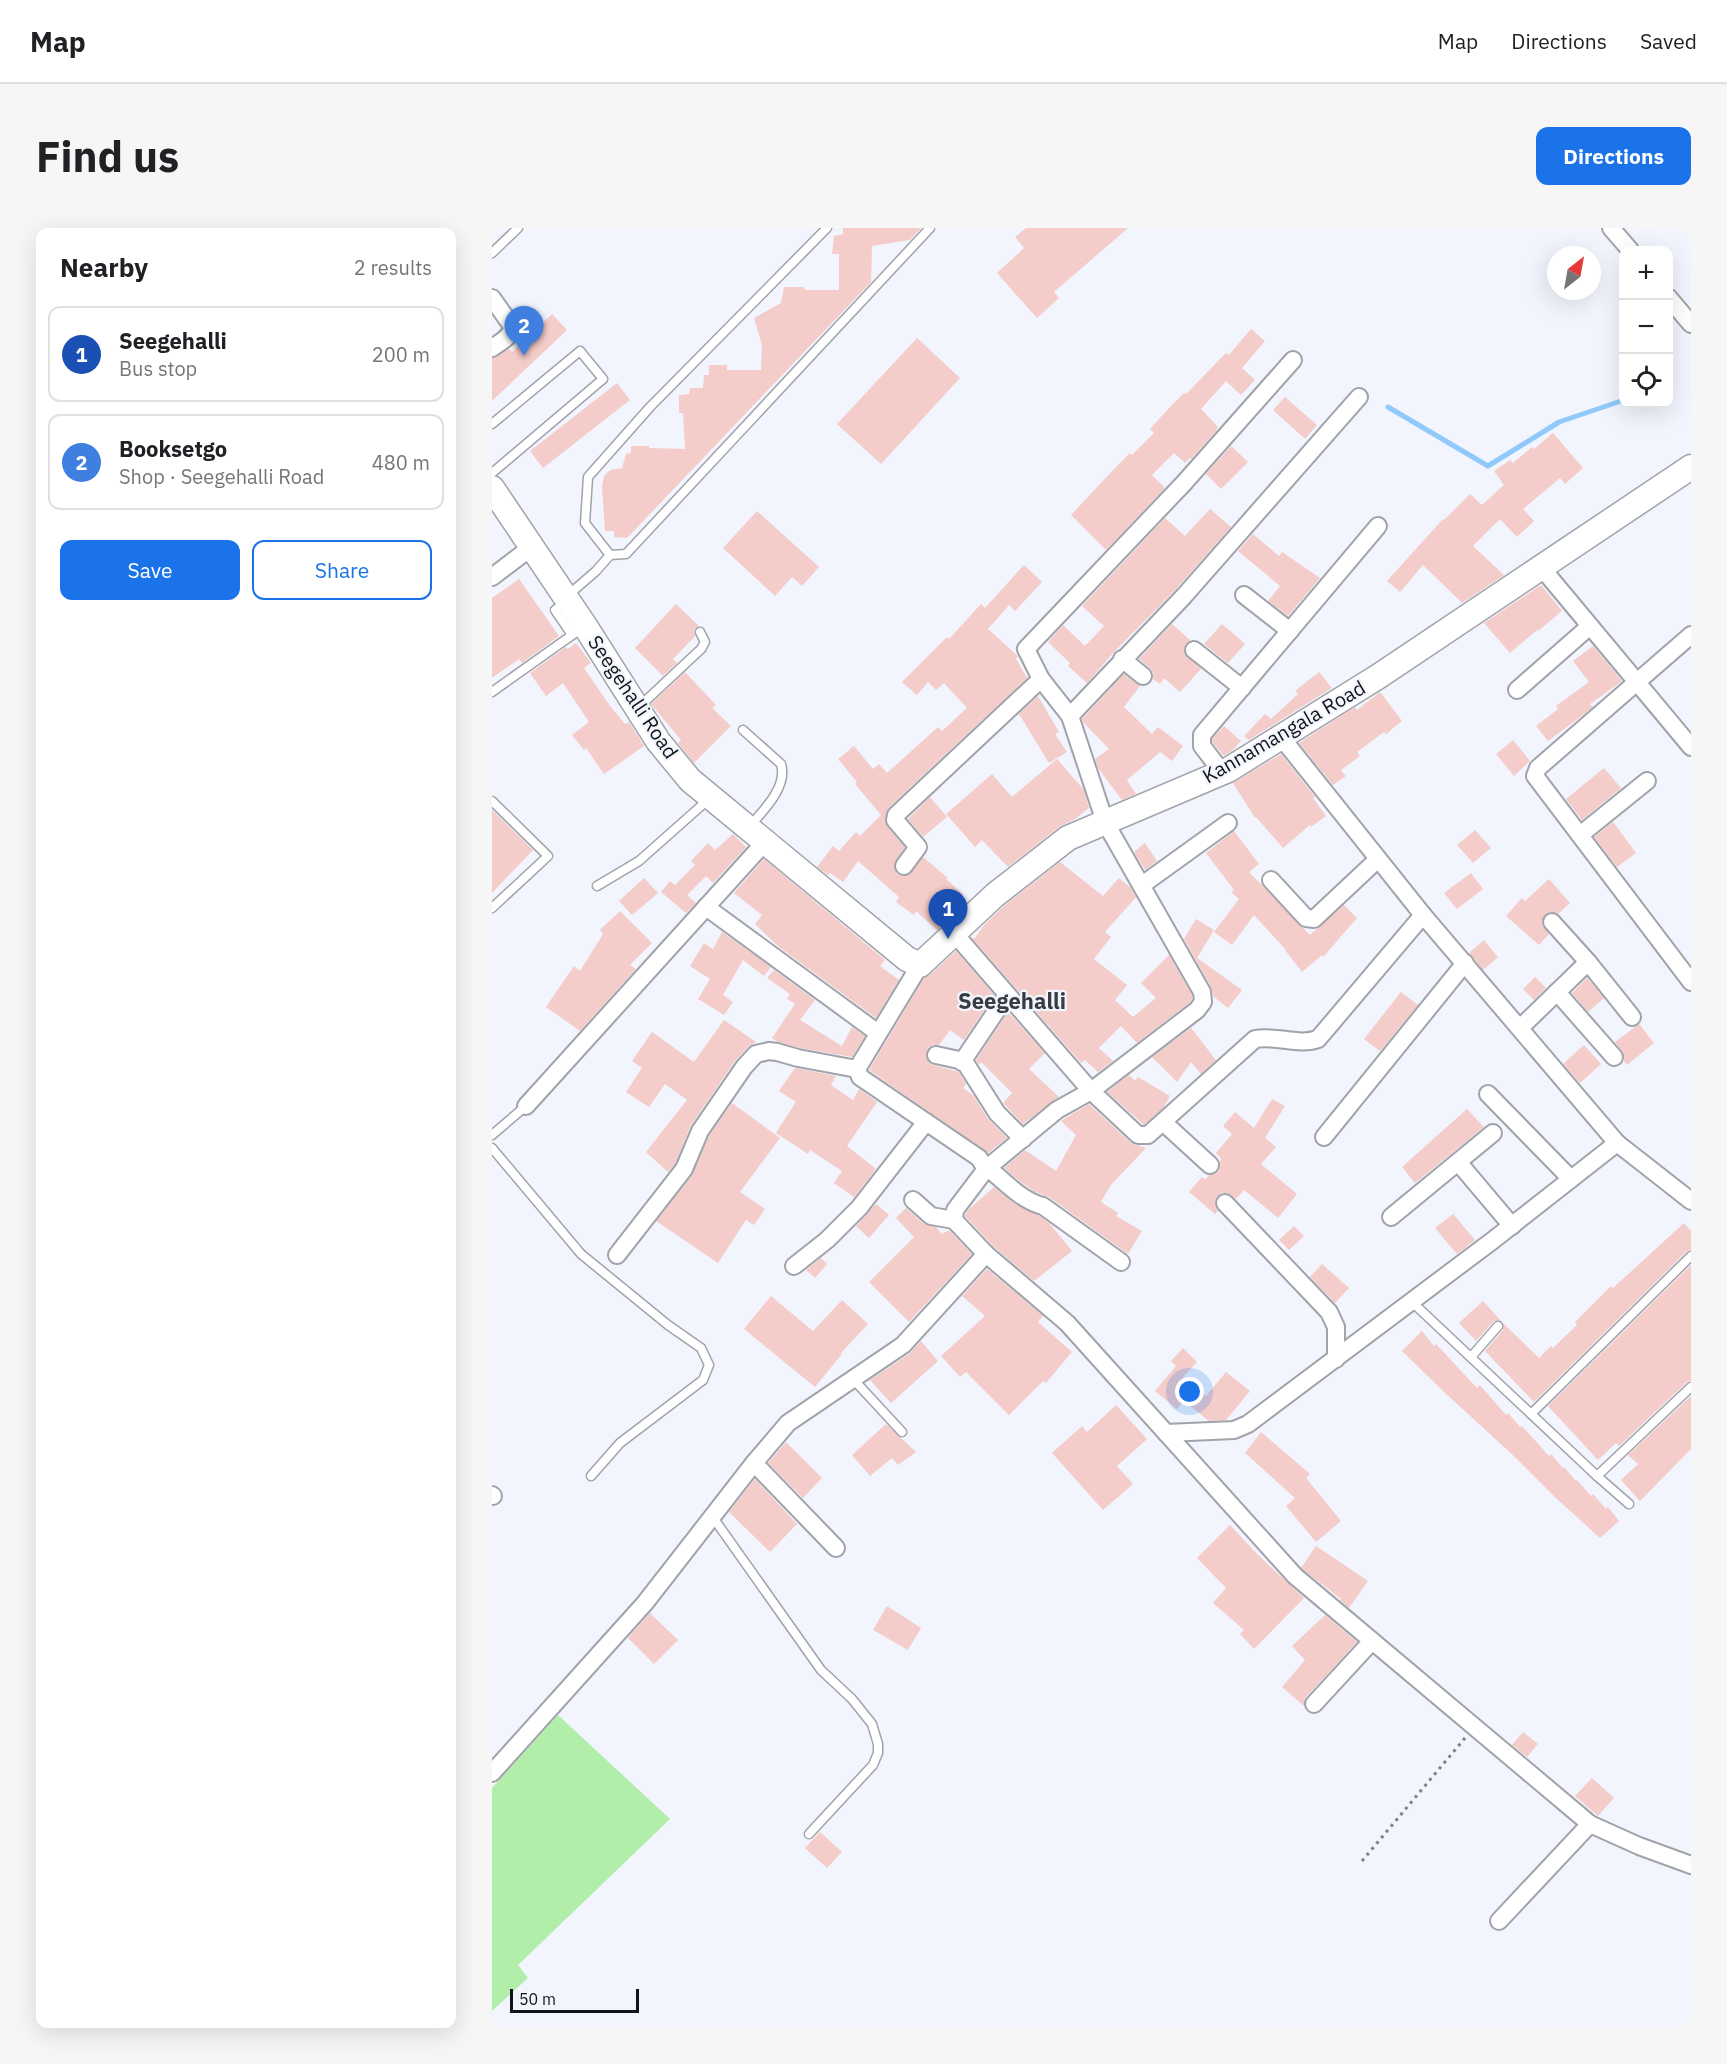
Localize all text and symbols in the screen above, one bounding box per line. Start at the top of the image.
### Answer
text: Map [30,23,86,60]
text: Map [1438,27,1478,55]
text: Directions [1511,27,1607,55]
text: Saved [1640,27,1697,55]
button: Directions [1536,127,1691,185]
text: Find us [36,129,179,184]
north arrow [1547,246,1601,300]
map controls [1619,246,1673,408]
button: + [1619,246,1673,300]
text: Nearby [60,250,148,284]
text: 2 results [354,254,432,281]
button: − [1619,300,1673,354]
pin: 2 [504,306,543,356]
text: Seegehalli [119,326,227,355]
text: 1 [76,341,88,368]
text: 200 m [372,341,430,368]
button: locate [1619,354,1673,408]
text: Bus stop [119,355,197,382]
text: Booksetgo [119,434,227,463]
text: 2 [76,449,88,476]
text: 480 m [372,449,430,476]
text: Shop · Seegehalli Road [119,463,324,490]
button: Save [60,540,240,600]
button: Share [252,540,432,600]
street label: Seegehalli Road [582,630,685,764]
street label: Kannamangala Road [1197,674,1370,789]
pin: 1 [928,890,968,939]
district label: Seegehalli [958,986,1066,1015]
your location [1175,1377,1204,1406]
scale bar [510,1986,639,2014]
text: 50 m [519,1989,556,2009]

